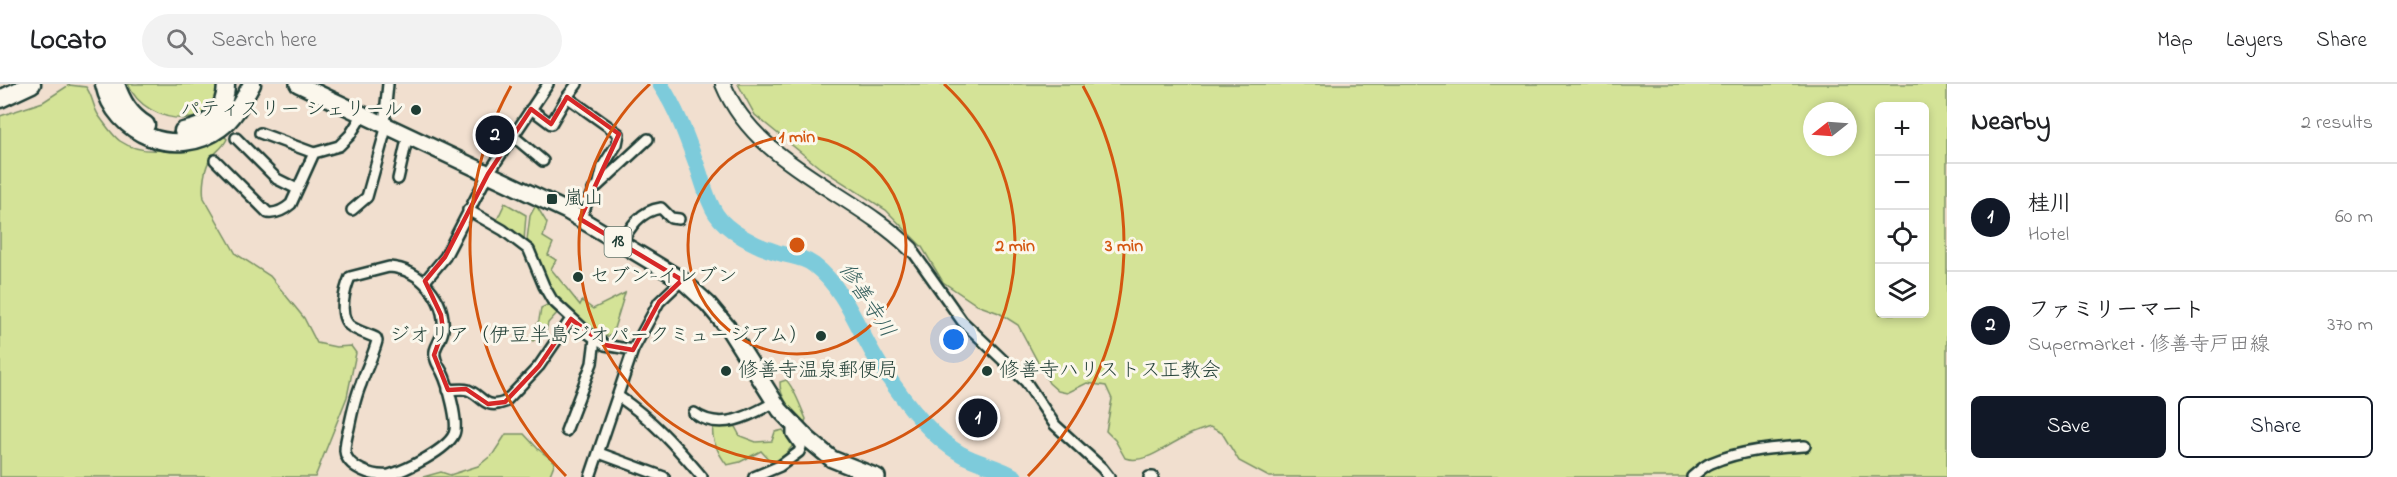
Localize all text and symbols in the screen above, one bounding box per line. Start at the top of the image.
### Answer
search box [142,14,562,68]
text: Locato [30,21,106,62]
icon: search [163,25,196,58]
text: Search here [211,25,317,57]
text: Map [2157,26,2193,56]
text: Layers [2226,26,2283,56]
text: Share [2316,26,2367,56]
place label: パティスリー シェリール [180,96,404,125]
north arrow [1803,102,1857,156]
map controls [1875,102,1929,318]
button: + [1875,102,1929,156]
marker: パティスリー シェリール [409,103,423,117]
text: Nearby [1971,104,2050,142]
text: 2 results [2301,109,2373,138]
pin: 2 [476,112,514,158]
text: 1 min [779,125,815,151]
button: − [1875,156,1929,210]
place label: 嵐山 [564,185,604,214]
text: 桂川 [2028,189,2072,221]
marker: 嵐山 [545,192,559,206]
text: 1 [1987,203,1994,232]
text: 60 m [2335,203,2373,232]
button: locate [1875,210,1929,264]
text: Hotel [2028,221,2069,250]
road number: 18 [604,227,632,257]
text: 2 min [994,234,1035,260]
text: 3 min [1104,234,1143,260]
centre of rings [787,235,807,255]
water label: 修善寺川 [831,258,901,344]
place label: セブン-イレブン [590,263,738,292]
button: layers [1875,264,1929,318]
marker: セブン-イレブン [571,270,585,284]
text: ファミリーマート [2028,295,2205,327]
text: 2 [1986,311,1995,340]
text: 370 m [2327,311,2373,340]
place label: ジオリア（伊豆半島ジオパークミュージアム） [389,322,809,351]
your location [939,325,968,354]
marker: ジオリア（伊豆半島ジオパークミュージアム） [814,329,828,343]
text: Supermarket · 修善寺戸田線 [2028,331,2269,360]
place label: 修善寺温泉郵便局 [738,357,898,386]
place label: 修善寺ハリストス正教会 [999,357,1221,386]
marker: 修善寺温泉郵便局 [719,364,733,378]
marker: 修善寺ハリストス正教会 [980,364,994,378]
pin: 1 [958,396,998,440]
button: Save [1971,396,2166,458]
button: Share [2178,396,2373,458]

